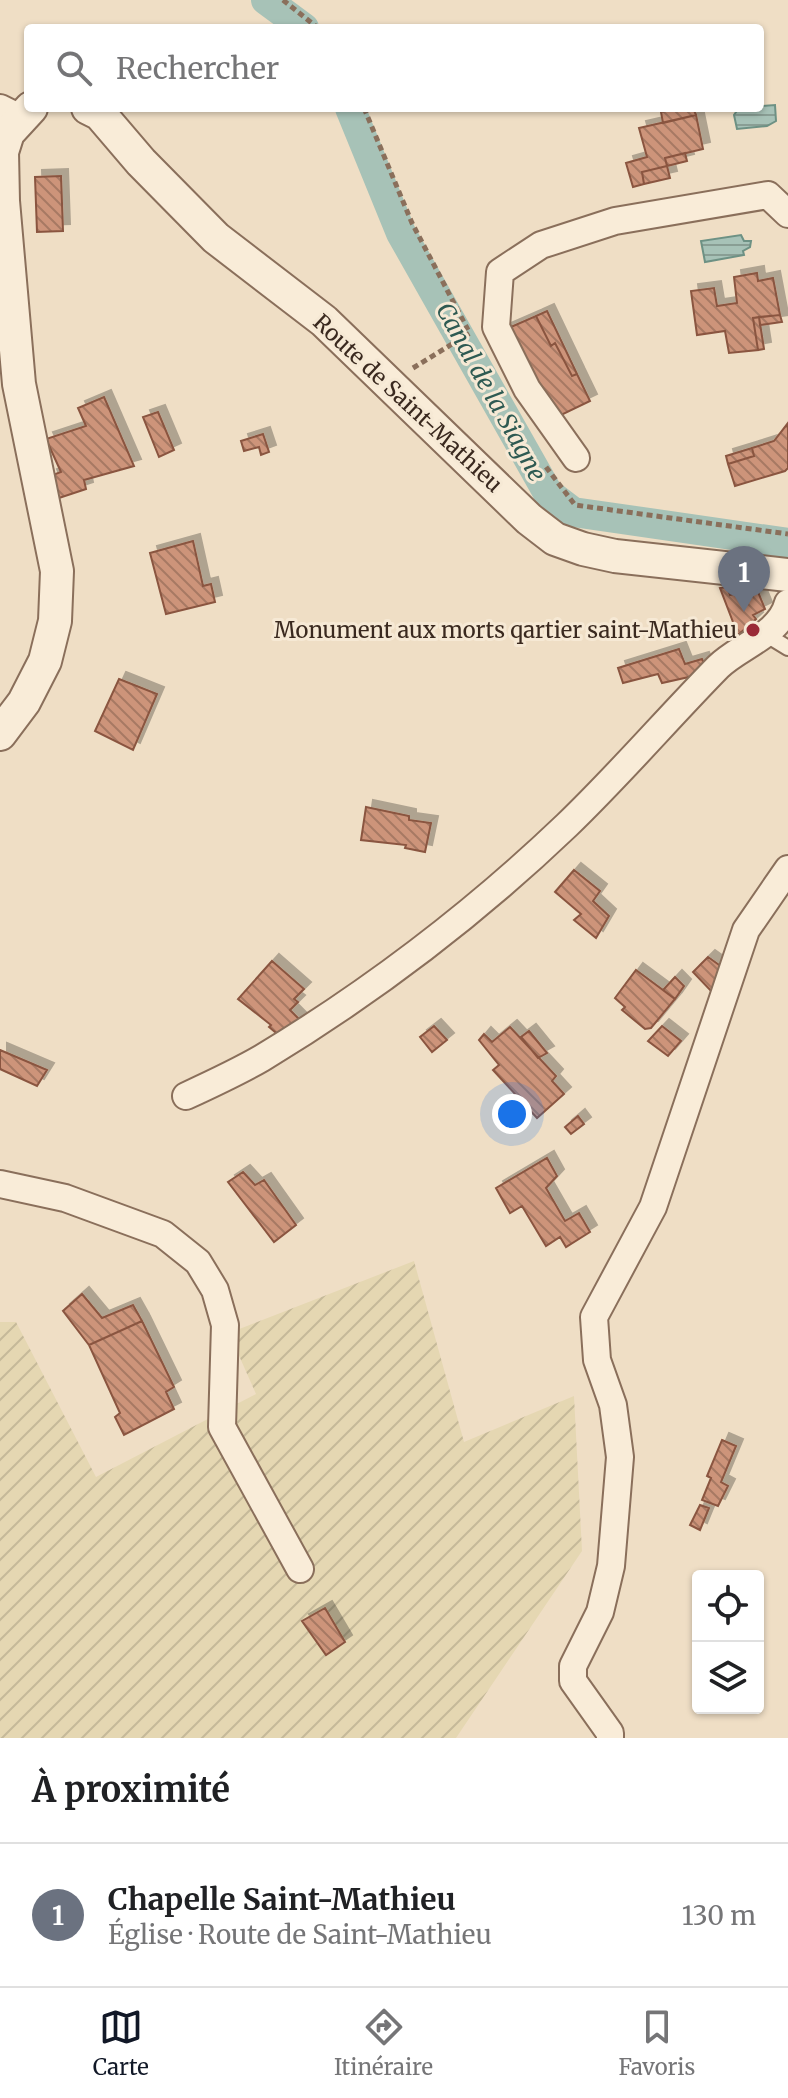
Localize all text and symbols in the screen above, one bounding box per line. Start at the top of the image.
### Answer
search box [24,24,764,112]
icon: search [52,46,96,90]
text: Rechercher [116,49,279,87]
water label: Canal de la Siagne [429,297,553,487]
street label: Route de Saint-Mathieu [308,308,508,498]
pin: 1 [718,546,770,612]
place label: Monument aux morts qartier saint-Mathieu [274,616,737,644]
marker: Monument aux morts qartier saint-Mathieu [744,621,762,639]
your location [492,1094,532,1134]
map controls [692,1570,764,1714]
button: locate [692,1570,764,1642]
button: layers [692,1642,764,1714]
text: À proximité [32,1769,230,1811]
text: Chapelle Saint-Mathieu [108,1880,456,1918]
text: 1 [52,1899,64,1932]
text: 130 m [682,1899,756,1932]
text: Église · Route de Saint-Mathieu [108,1918,492,1951]
tab: Carte [93,2005,149,2081]
tab: Itinéraire [334,2005,433,2081]
tab: Favoris [618,2005,695,2081]

